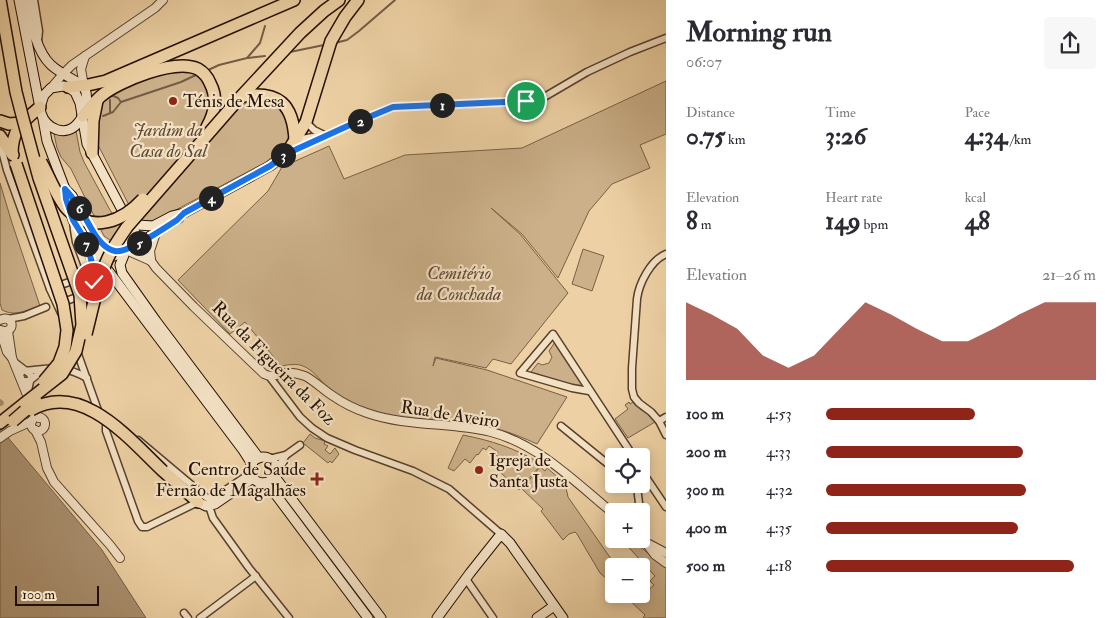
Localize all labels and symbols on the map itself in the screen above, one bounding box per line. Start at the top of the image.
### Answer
pin [505,80,547,122]
place label: Ténis de Mesa [183,90,285,113]
pin: 1 [430,92,454,118]
marker: Ténis de Mesa [167,95,179,107]
pin: 2 [348,108,372,134]
park label: Jardim da Casa do Sal [129,119,208,163]
pin: 3 [270,142,296,168]
pin: 4 [198,186,224,210]
pin: 6 [66,196,92,220]
pin: 5 [126,230,152,256]
pin: 7 [74,232,98,256]
pin [73,261,115,303]
park label: Cemitério da Conchada [416,262,501,306]
street label: Rua da Figueira da Foz [207,297,341,430]
street label: Rua de Aveiro [399,395,501,434]
place label: Igreja de Santa Justa [489,449,569,493]
place label: Centro de Saúde Fernão de Magalhães [155,458,306,502]
marker: Igreja de Santa Justa [473,464,485,476]
marker: Centro de Saúde Fernão de Magalhães [310,472,324,486]
scale bar [15,583,99,606]

